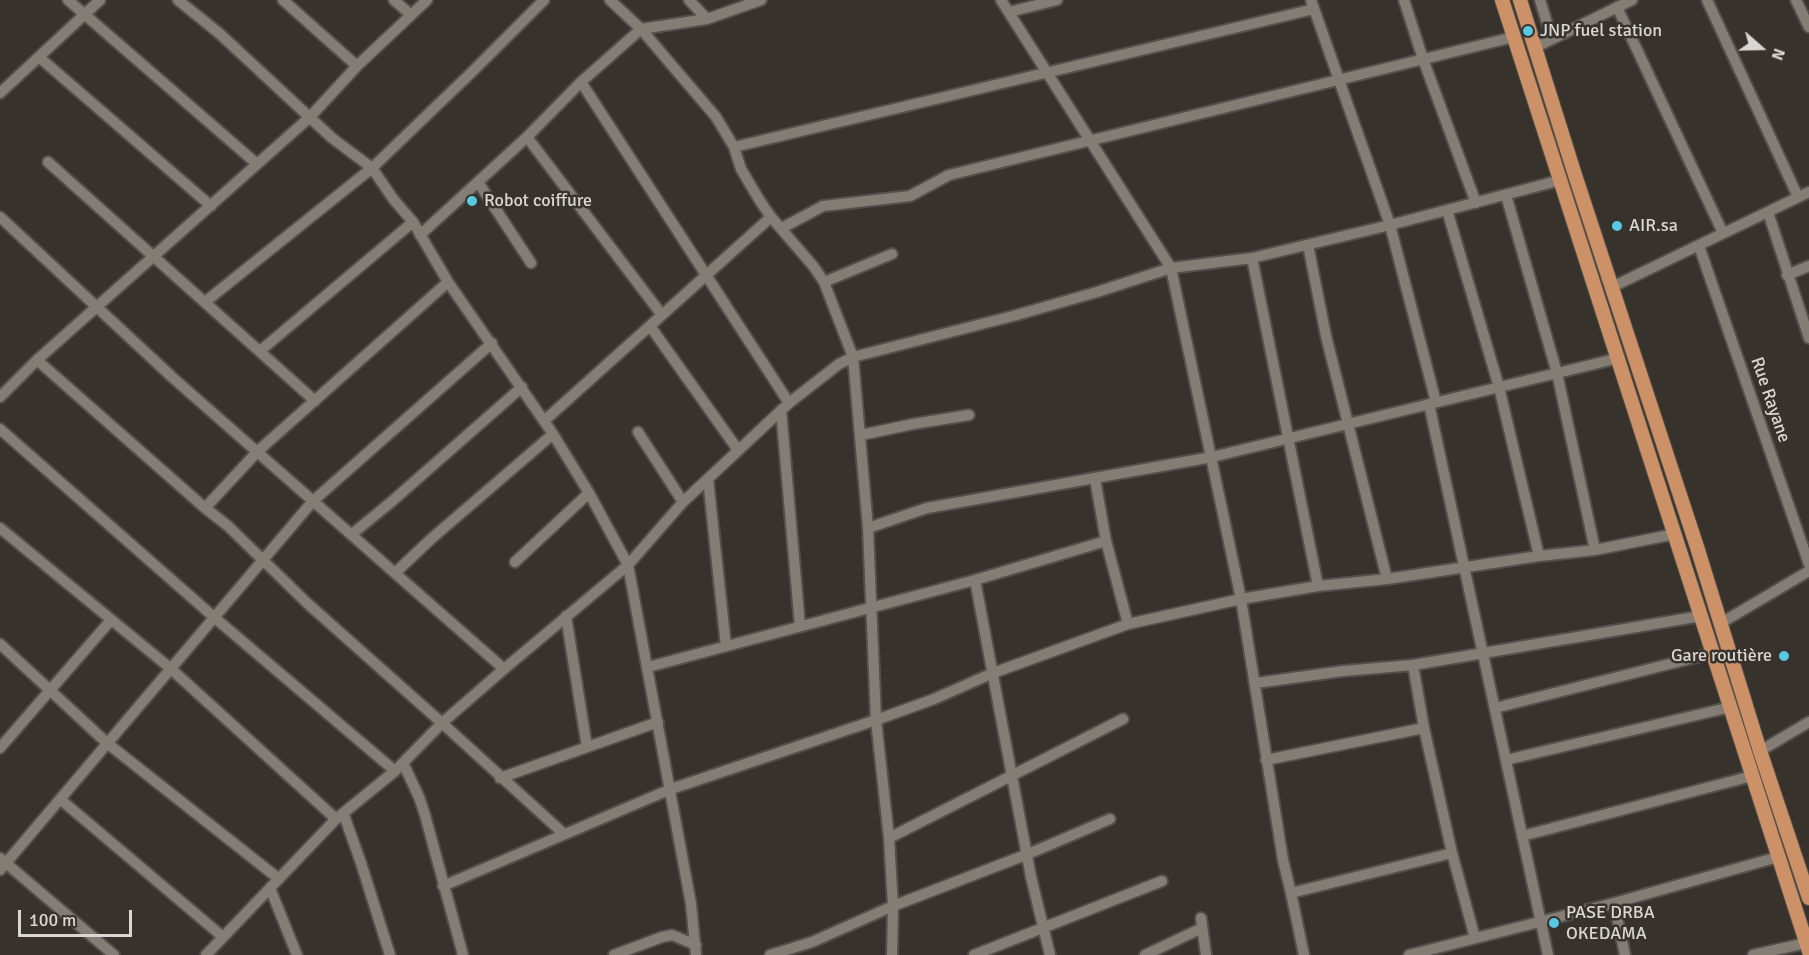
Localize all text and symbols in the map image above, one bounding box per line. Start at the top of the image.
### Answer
north arrow [1731,18,1791,78]
place label: JNP fuel station [1540,20,1662,42]
marker: JNP fuel station [1521,24,1535,38]
text: N [1767,45,1789,63]
place label: Robot coiffure [484,190,592,212]
marker: Robot coiffure [465,194,479,208]
place label: AIR.sa [1629,215,1678,237]
marker: AIR.sa [1610,219,1624,233]
street label: Rue Rayane [1745,354,1795,446]
place label: Gare routière [1671,645,1772,667]
marker: Gare routière [1777,649,1791,663]
scale bar [21,898,135,936]
place label: PASE DRBA OKEDAMA [1566,902,1655,944]
text: 100 m [29,909,76,931]
marker: PASE DRBA OKEDAMA [1547,916,1561,930]

